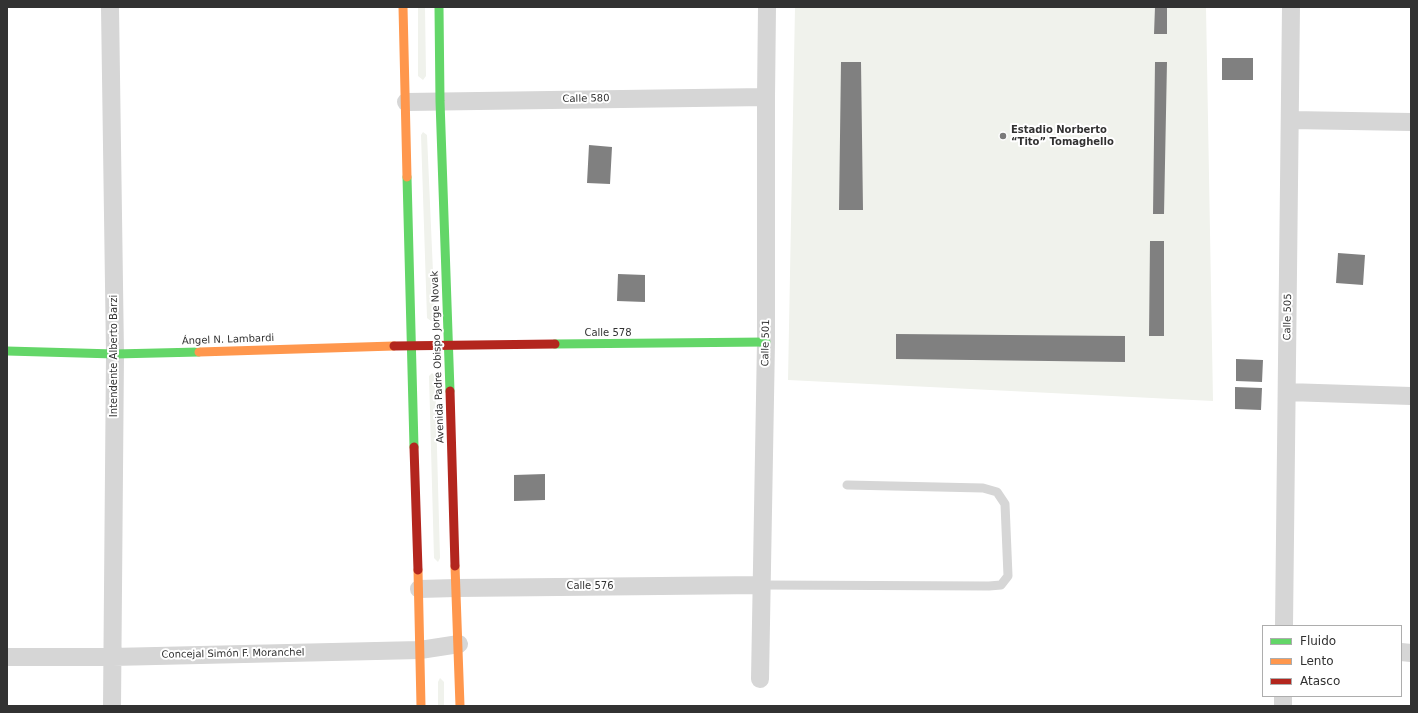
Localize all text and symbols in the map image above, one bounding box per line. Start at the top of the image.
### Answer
street label: Calle 580 [562,93,610,105]
place label: Estadio Norberto “Tito” Tomaghello [1011,124,1114,148]
marker: Estadio Norberto “Tito” Tomaghello [998,131,1008,141]
street label: Avenida Padre Obispo Jorge Novak [429,271,447,443]
street label: Calle 505 [1282,293,1294,341]
street label: Intendente Alberto Barzi [108,295,120,417]
street label: Calle 501 [760,319,772,367]
street label: Calle 578 [584,327,632,339]
street label: Ángel N. Lambardi [182,332,274,348]
street label: Calle 576 [566,580,614,592]
legend [1262,625,1402,697]
text: Fluido [1300,634,1336,648]
street label: Concejal Simón F. Moranchel [161,647,305,661]
text: Lento [1300,654,1334,668]
text: Atasco [1300,674,1340,688]

